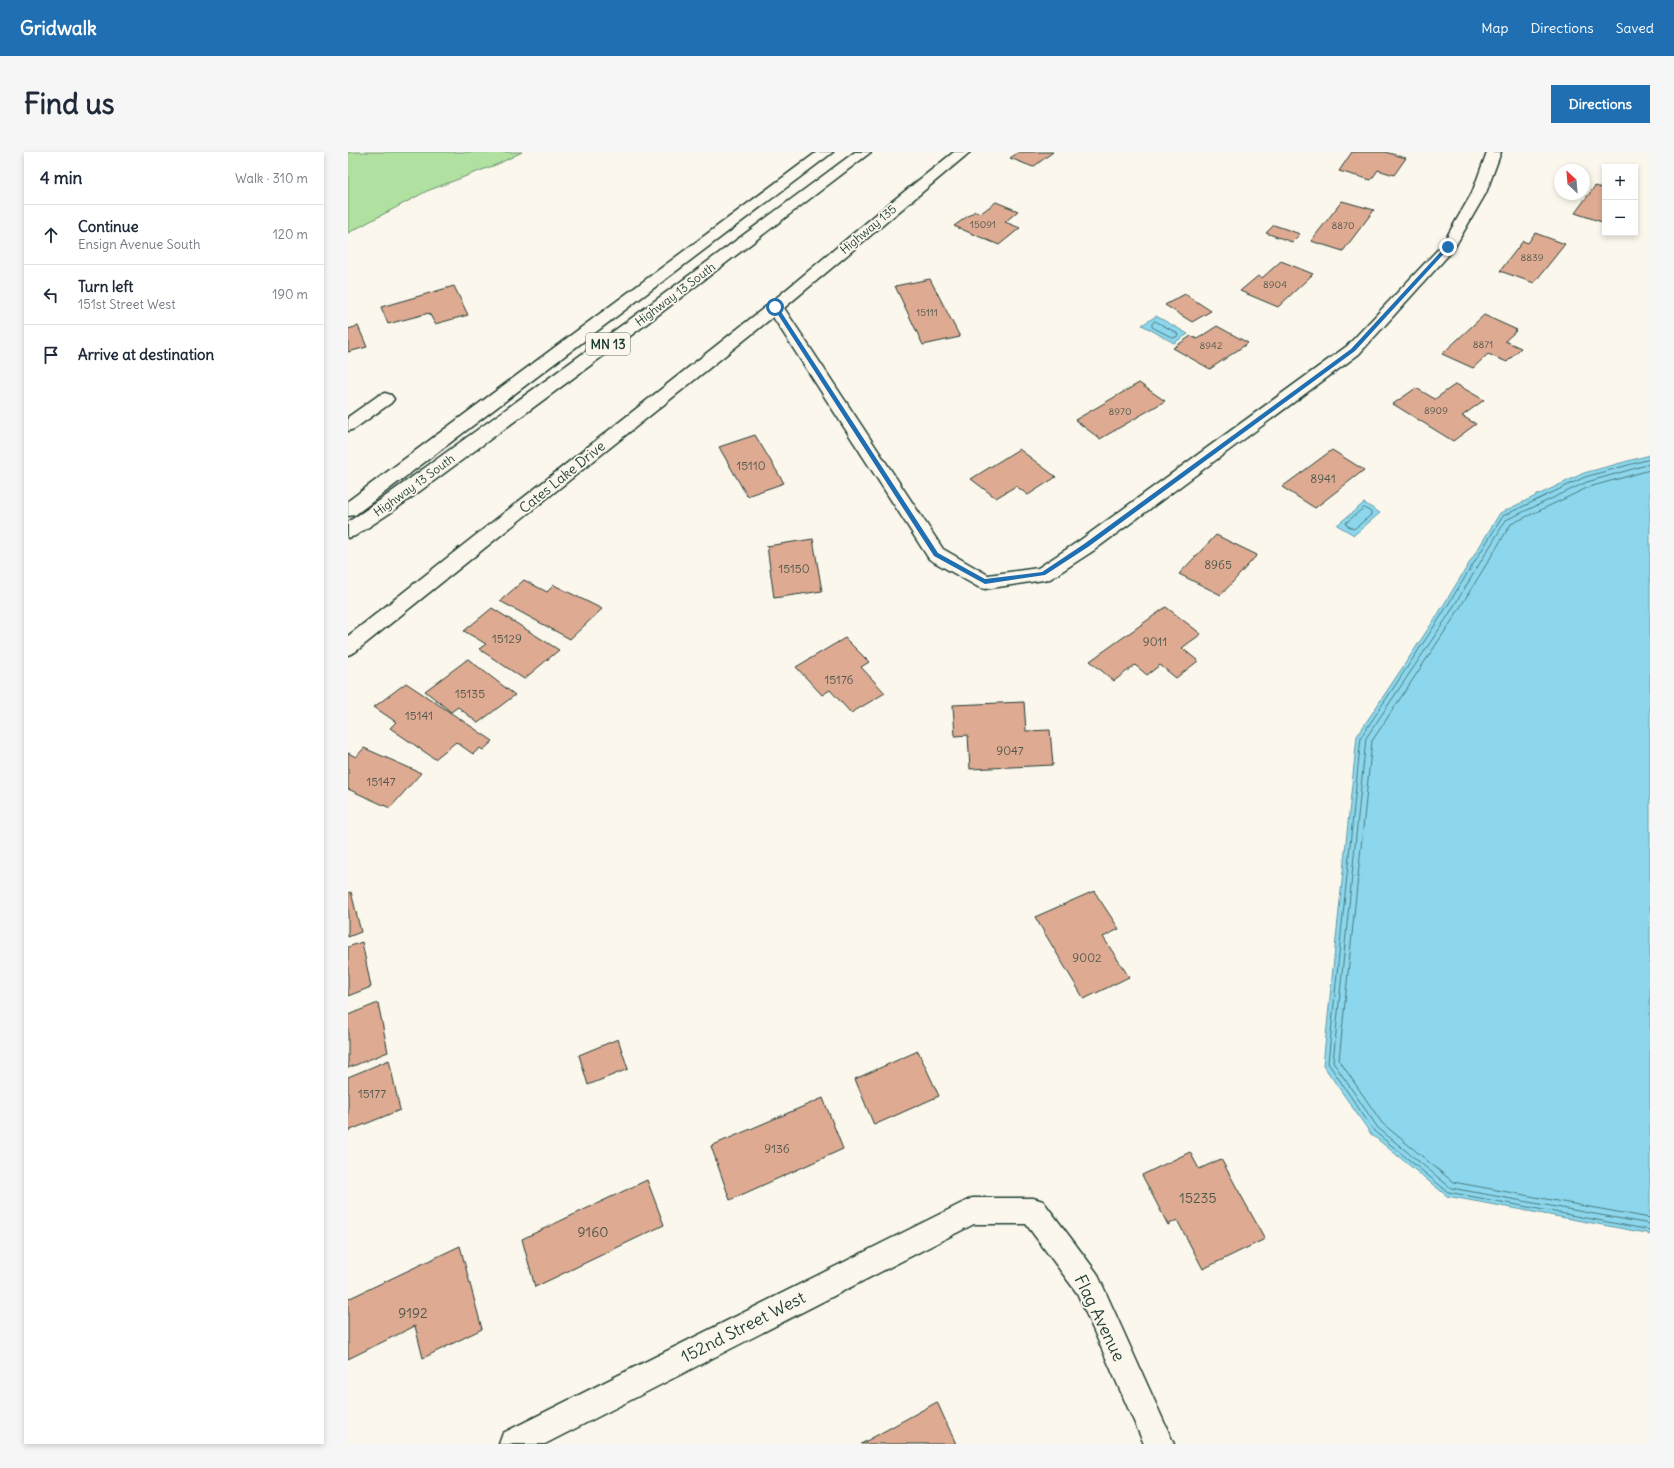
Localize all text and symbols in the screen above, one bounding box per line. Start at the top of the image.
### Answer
text: Gridwalk [20,16,97,40]
text: Map [1481,19,1508,37]
text: Directions [1530,19,1594,37]
text: Saved [1616,19,1654,37]
button: Directions [1551,85,1650,123]
text: Find us [24,86,115,122]
north arrow [1554,164,1590,200]
map controls [1602,164,1638,236]
button: + [1602,164,1638,200]
text: 4 min [40,167,82,189]
text: Walk · 310 m [235,170,308,187]
button: − [1602,200,1638,236]
street label: Highway 135 [837,201,899,257]
text: Continue [78,217,139,236]
house number: 15091 [970,218,996,231]
house number: 8870 [1332,219,1355,232]
icon: ahead [40,224,62,246]
text: 120 m [273,226,308,243]
text: Ensign Avenue South [78,236,200,253]
route end [1439,238,1457,256]
house number: 8839 [1521,251,1544,264]
street label: Highway 13 South [632,259,718,329]
text: Turn left [78,277,133,296]
house number: 8904 [1263,278,1287,291]
icon: left [40,284,62,306]
text: 190 m [272,286,308,303]
text: 151st Street West [78,296,176,313]
route start [766,298,784,316]
house number: 15111 [916,306,938,319]
road number: MN 13 [586,333,630,355]
house number: 8871 [1473,338,1493,351]
house number: 8942 [1200,339,1223,352]
icon: arrive [40,344,62,366]
text: Arrive at destination [78,345,214,364]
house number: 8909 [1424,404,1448,417]
house number: 8970 [1109,405,1132,418]
street label: Cates Lake Drive [515,437,609,517]
street label: Highway 13 South [371,451,458,519]
house number: 15110 [736,458,766,473]
house number: 8941 [1310,471,1336,486]
house number: 8965 [1204,557,1232,572]
house number: 15150 [778,561,810,576]
house number: 15129 [492,631,522,646]
house number: 9011 [1143,634,1167,649]
house number: 15176 [824,672,854,687]
house number: 15135 [455,686,485,701]
house number: 15141 [405,708,433,723]
house number: 9047 [996,743,1024,758]
house number: 15147 [366,774,396,789]
house number: 9002 [1072,950,1102,965]
house number: 15177 [358,1086,386,1101]
house number: 9136 [764,1141,790,1156]
house number: 15235 [1179,1189,1217,1207]
house number: 9160 [578,1223,608,1241]
street label: Flag Avenue [1070,1271,1130,1365]
street label: 152nd Street West [677,1286,809,1368]
house number: 9192 [398,1304,428,1322]

